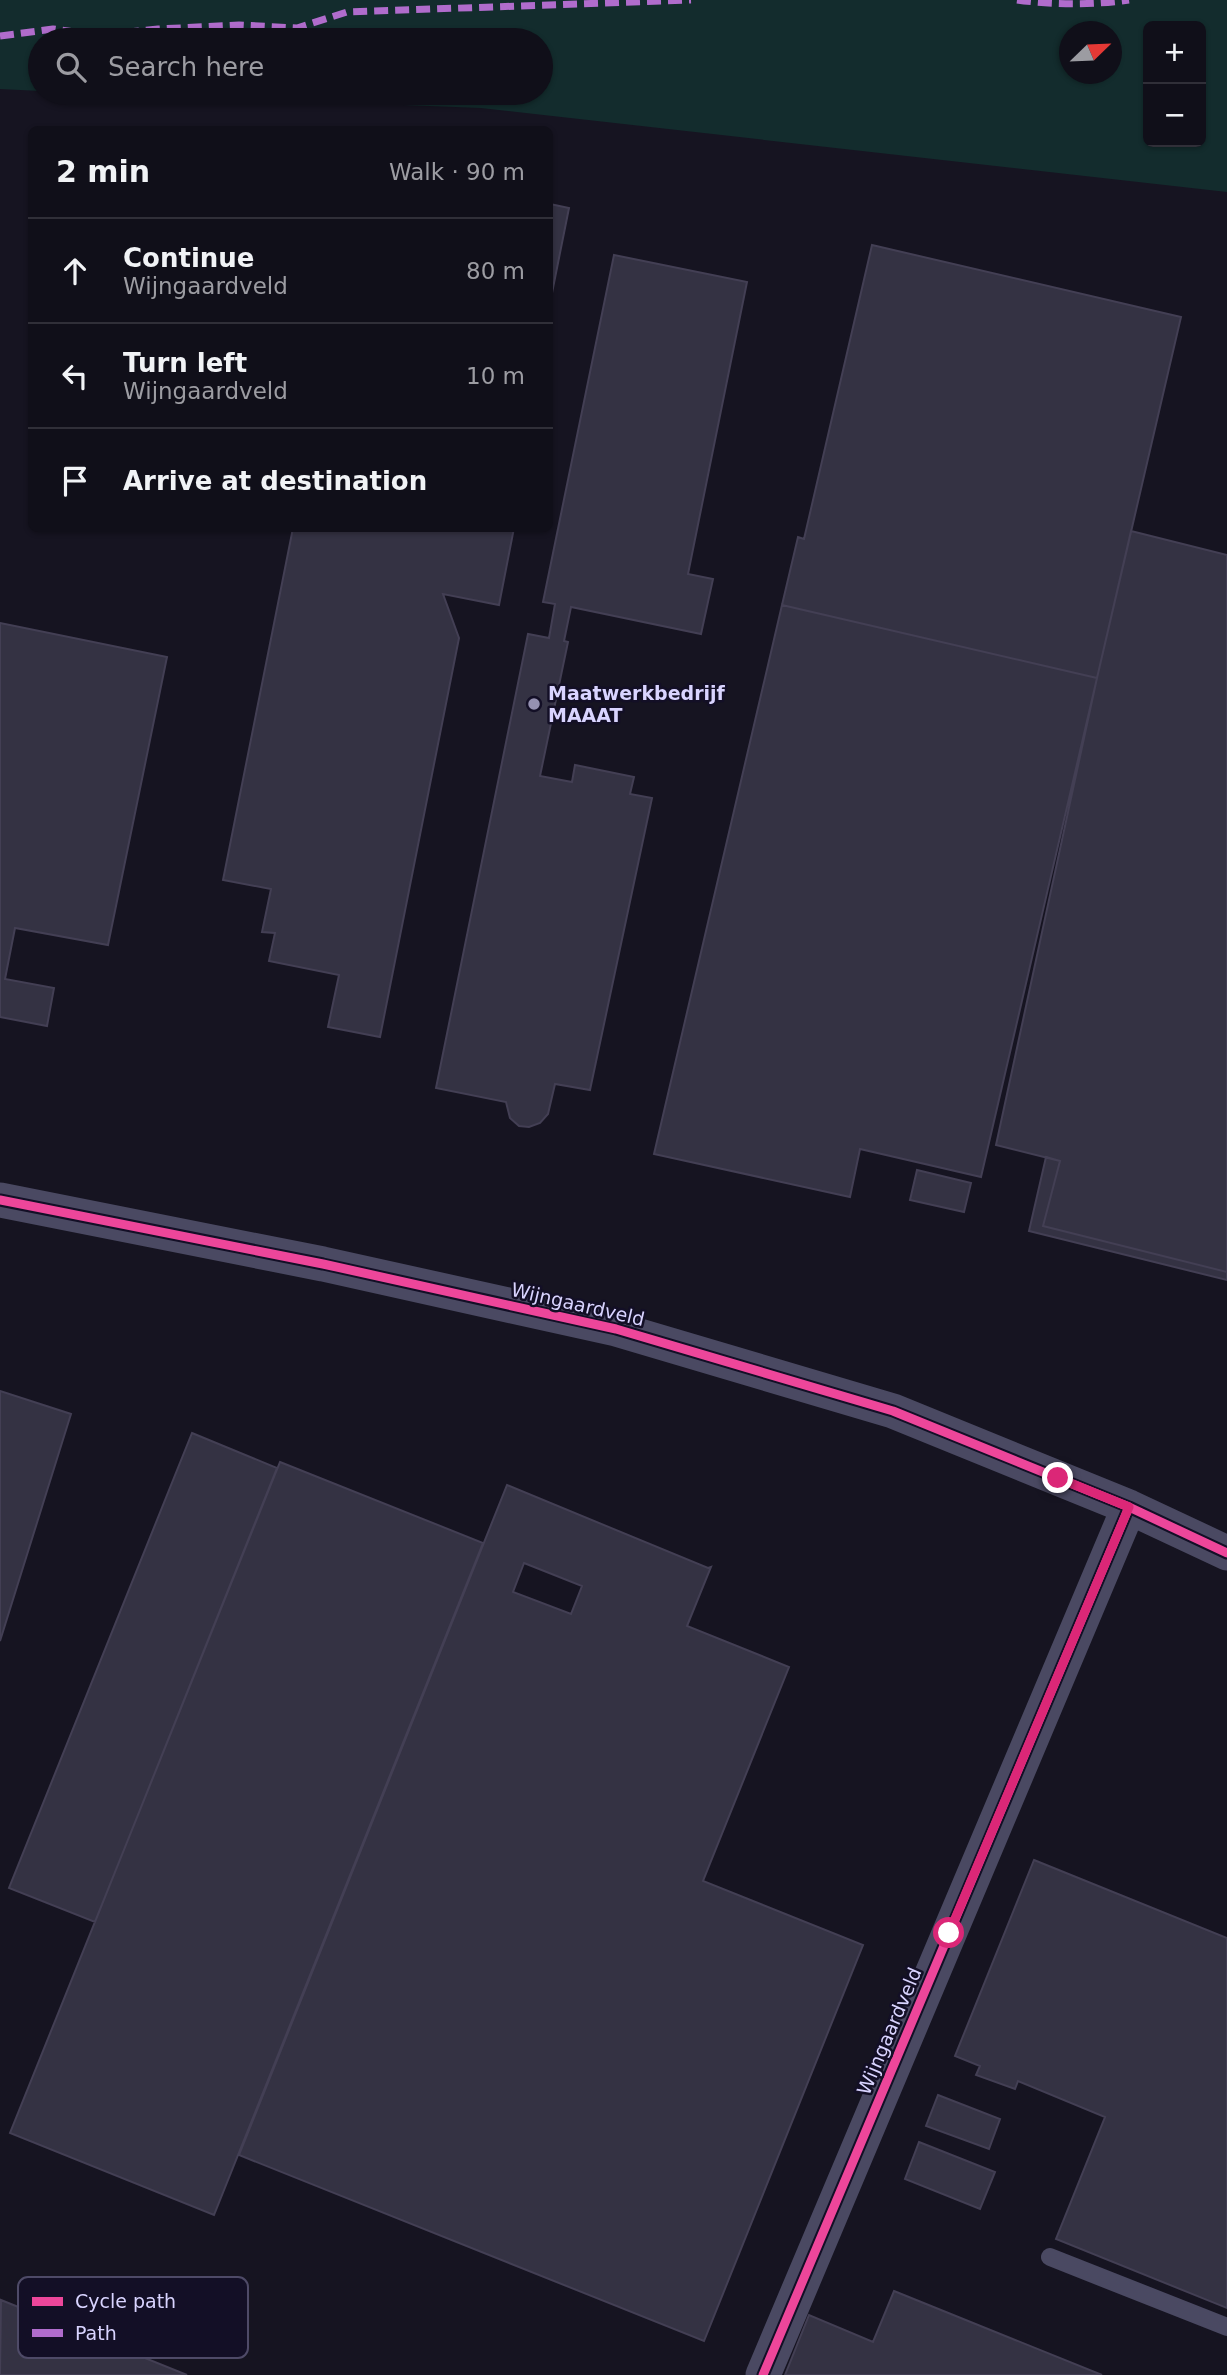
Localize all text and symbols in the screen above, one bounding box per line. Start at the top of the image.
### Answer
north arrow [1059,21,1122,84]
map controls [1143,21,1206,147]
button: + [1143,21,1206,84]
search box [28,28,553,105]
icon: search [52,48,90,86]
text: Search here [108,52,264,82]
button: − [1143,84,1206,147]
text: 2 min [56,154,150,189]
text: Walk · 90 m [389,159,525,185]
text: Continue [123,243,254,273]
icon: ahead [56,252,94,290]
text: 80 m [466,258,525,284]
text: Wijngaardveld [123,273,288,299]
text: Turn left [123,348,247,378]
icon: left [56,357,94,395]
text: 10 m [466,363,525,389]
text: Wijngaardveld [123,378,288,404]
icon: arrive [56,462,94,500]
text: Arrive at destination [123,466,427,496]
place label: Maatwerkbedrijf MAAAT [548,682,726,726]
marker: Maatwerkbedrijf MAAAT [526,696,542,712]
street label: Wijngaardveld [509,1278,647,1330]
route end [1042,1462,1073,1493]
route start [933,1917,964,1948]
street label: Wijngaardveld [852,1964,926,2098]
legend [18,2277,248,2358]
text: Cycle path [75,2290,176,2312]
text: Path [75,2322,117,2344]

